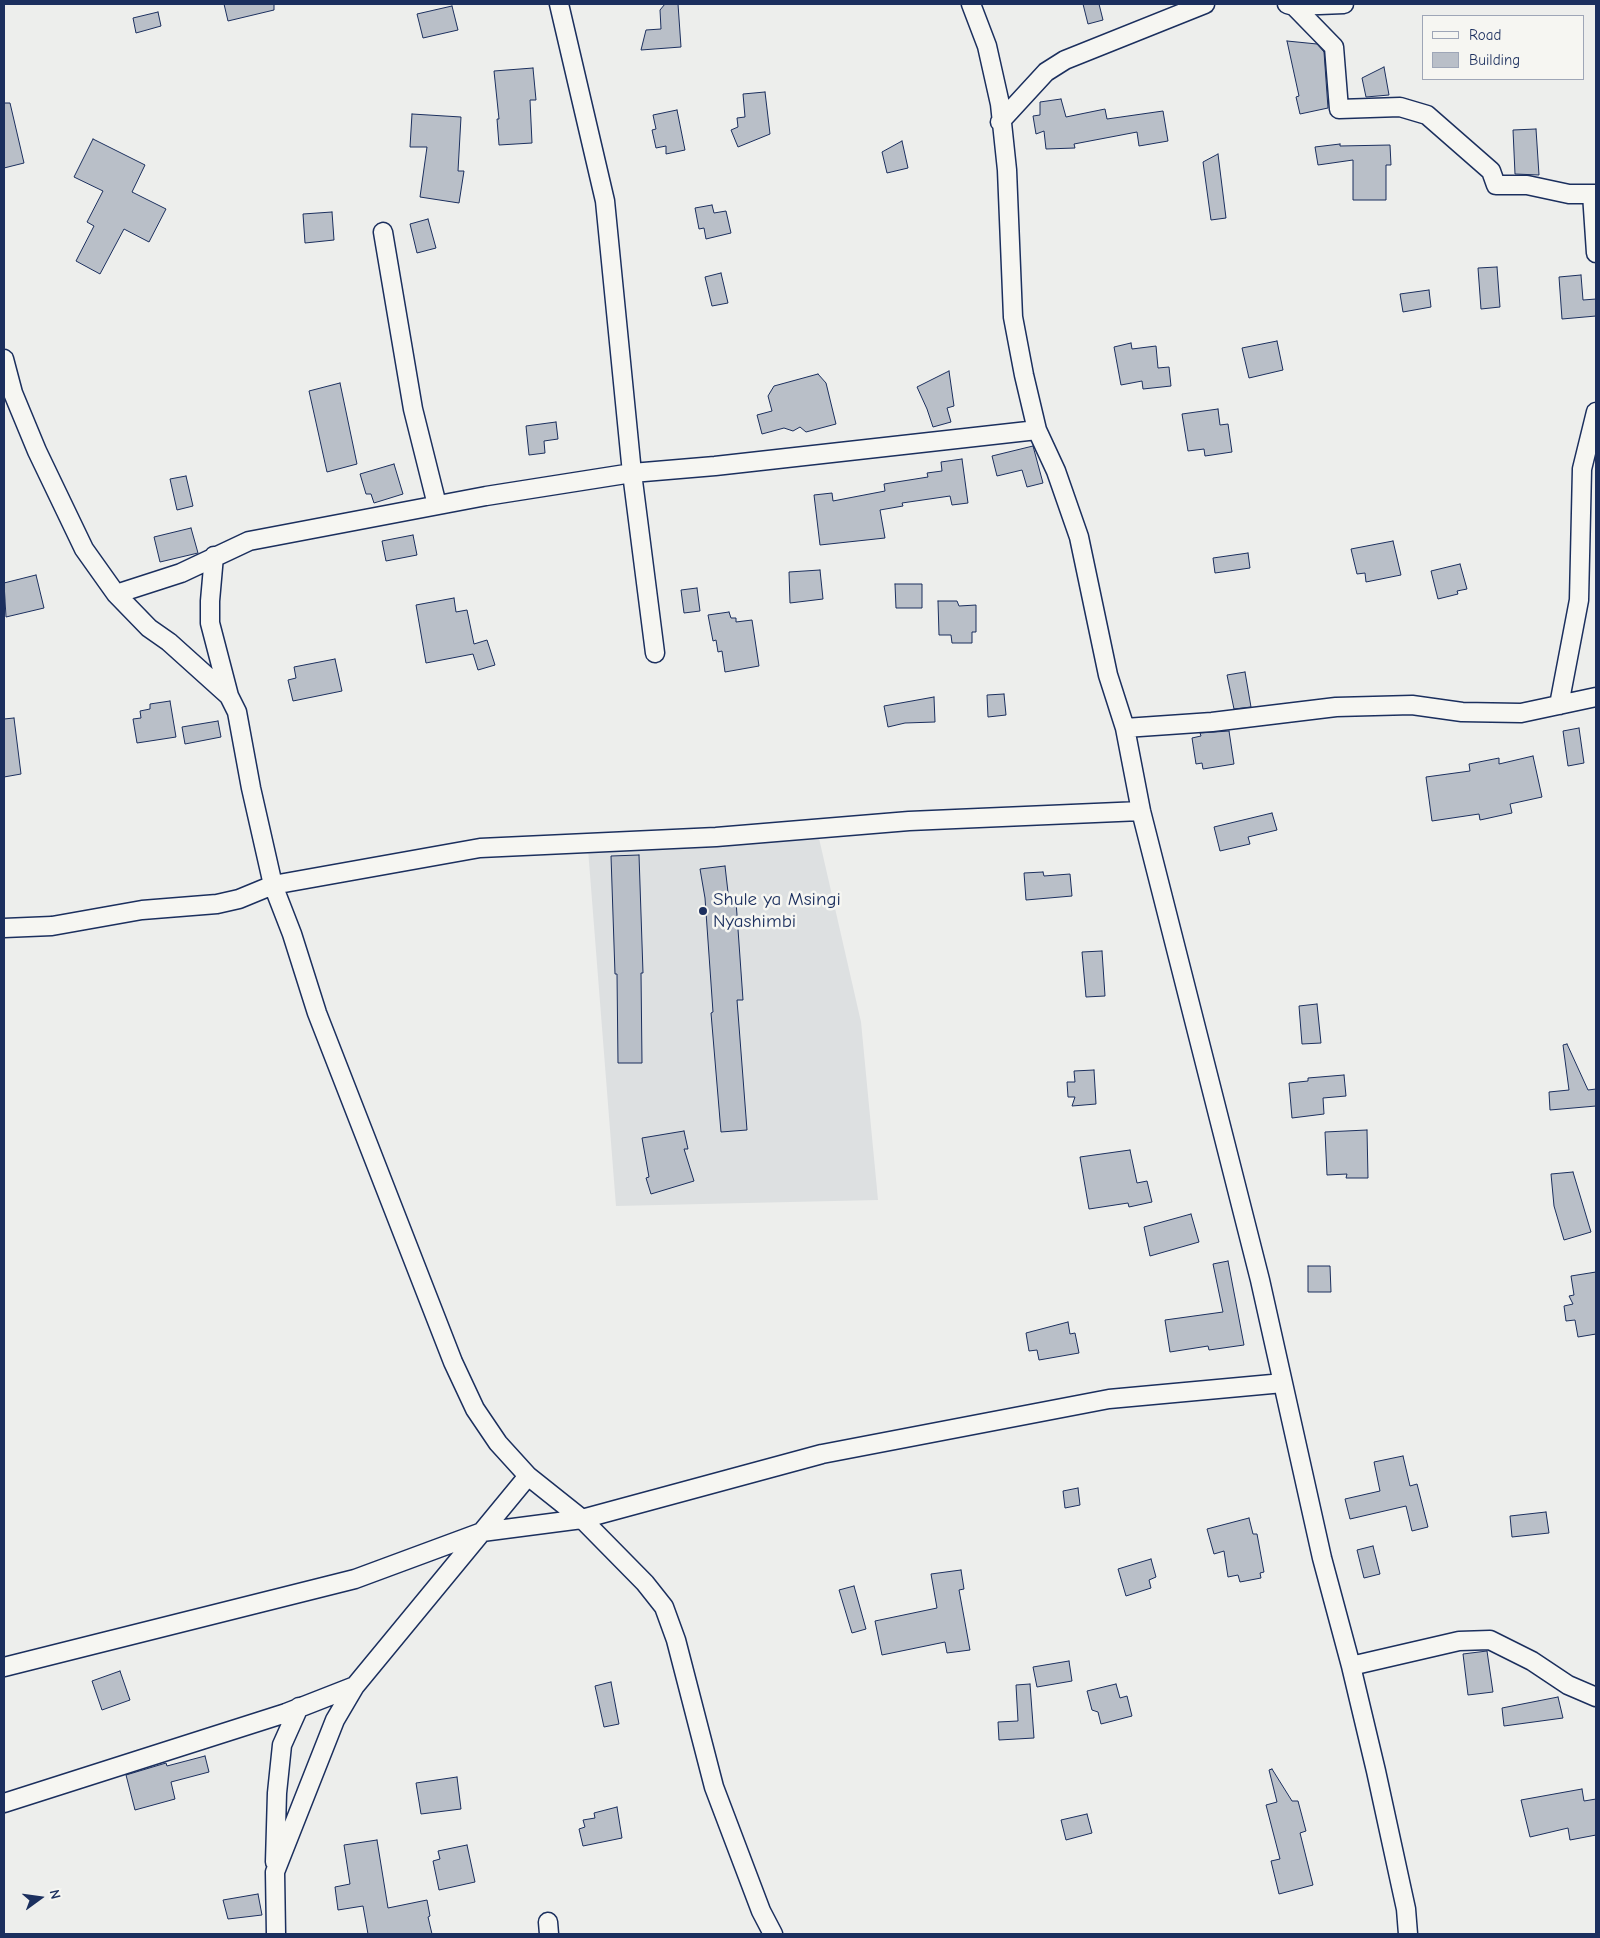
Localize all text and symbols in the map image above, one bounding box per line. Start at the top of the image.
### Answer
legend [1422,15,1585,80]
text: Road [1469,26,1501,44]
text: Building [1469,51,1520,69]
place label: Shule ya Msingi Nyashimbi [713,889,841,933]
marker: Shule ya Msingi Nyashimbi [697,905,709,917]
north arrow [15,1873,65,1923]
text: N [46,1888,64,1901]

